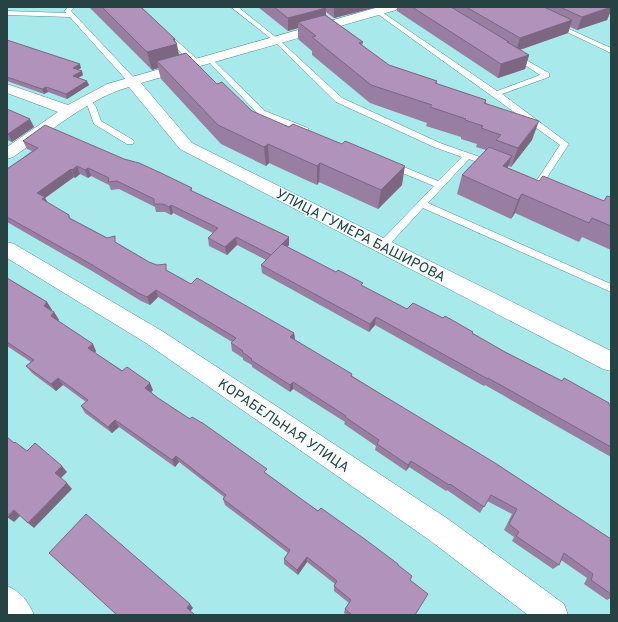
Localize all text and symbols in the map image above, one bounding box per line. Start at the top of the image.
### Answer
street label: УЛИЦА ГУМЕРА БАШИРОВА [273,186,448,287]
street label: КОРАБЕЛЬНАЯ УЛИЦА [214,376,352,477]

